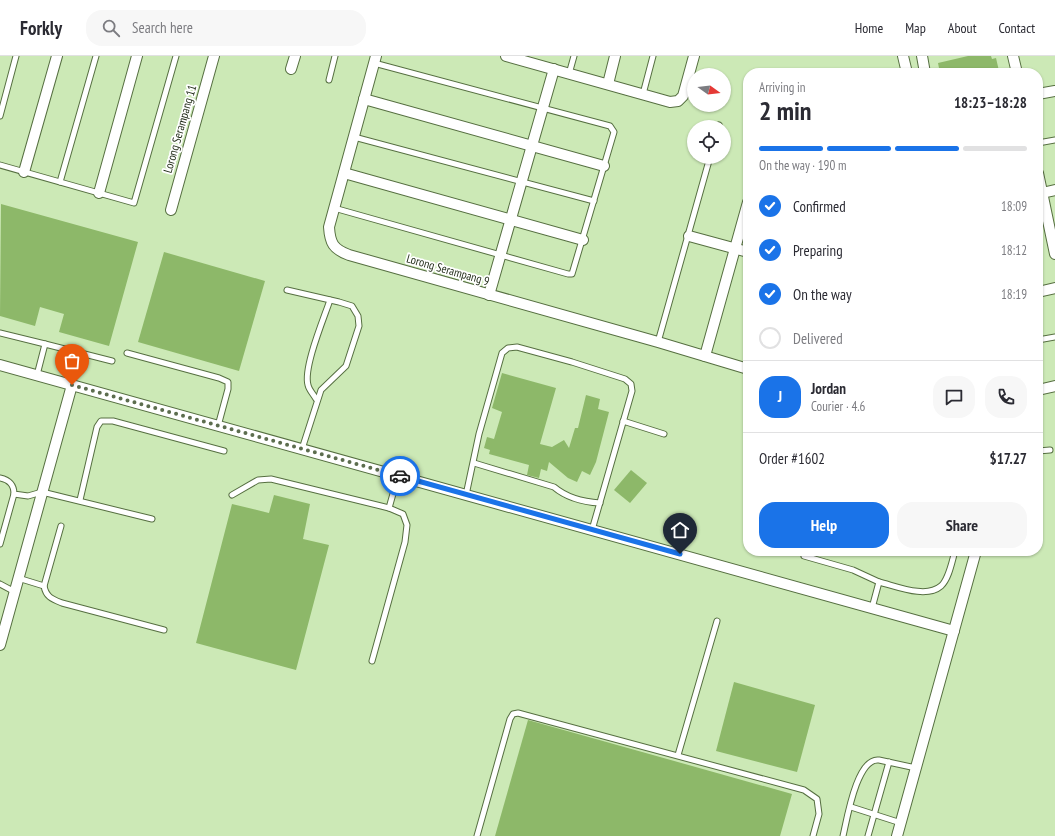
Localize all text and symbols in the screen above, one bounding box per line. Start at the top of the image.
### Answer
search box [86,10,366,46]
text: Forkly [20,16,62,40]
icon: search [100,17,122,39]
text: Search here [132,18,193,37]
text: Home [855,19,883,37]
text: Map [905,19,926,37]
text: About [948,19,977,37]
text: Contact [999,19,1035,37]
north arrow [687,68,731,112]
map controls [687,68,731,164]
text: Arriving in [759,79,806,96]
street label: Lorong Serampang 11 [160,83,199,175]
text: 18:23–18:28 [954,93,1027,112]
text: 2 min [759,94,812,127]
button: locate [687,120,731,164]
text: On the way · 190 m [759,157,846,174]
icon: check [759,195,781,217]
text: Confirmed [793,197,846,216]
text: 18:09 [1001,198,1027,215]
icon: check [759,239,781,261]
text: Preparing [793,241,843,260]
text: 18:12 [1001,242,1027,259]
street label: Lorong Serampang 9 [405,251,491,289]
icon: check [759,283,781,305]
text: On the way [793,285,852,304]
text: 18:19 [1001,286,1027,303]
text: Delivered [793,329,843,348]
pin [55,344,89,385]
icon: bag [61,350,83,372]
button: chat [933,376,975,418]
button: phone [985,376,1027,418]
text: Jordan [811,379,846,398]
text: J [778,387,782,406]
text: Courier · 4.6 [811,398,865,415]
text: Order #1602 [759,449,825,468]
text: $17.27 [989,449,1027,468]
courier [380,456,420,496]
icon: car [389,465,411,487]
button: Help [759,502,889,548]
button: Share [897,502,1027,548]
pin [663,513,697,554]
icon: home [669,519,691,541]

